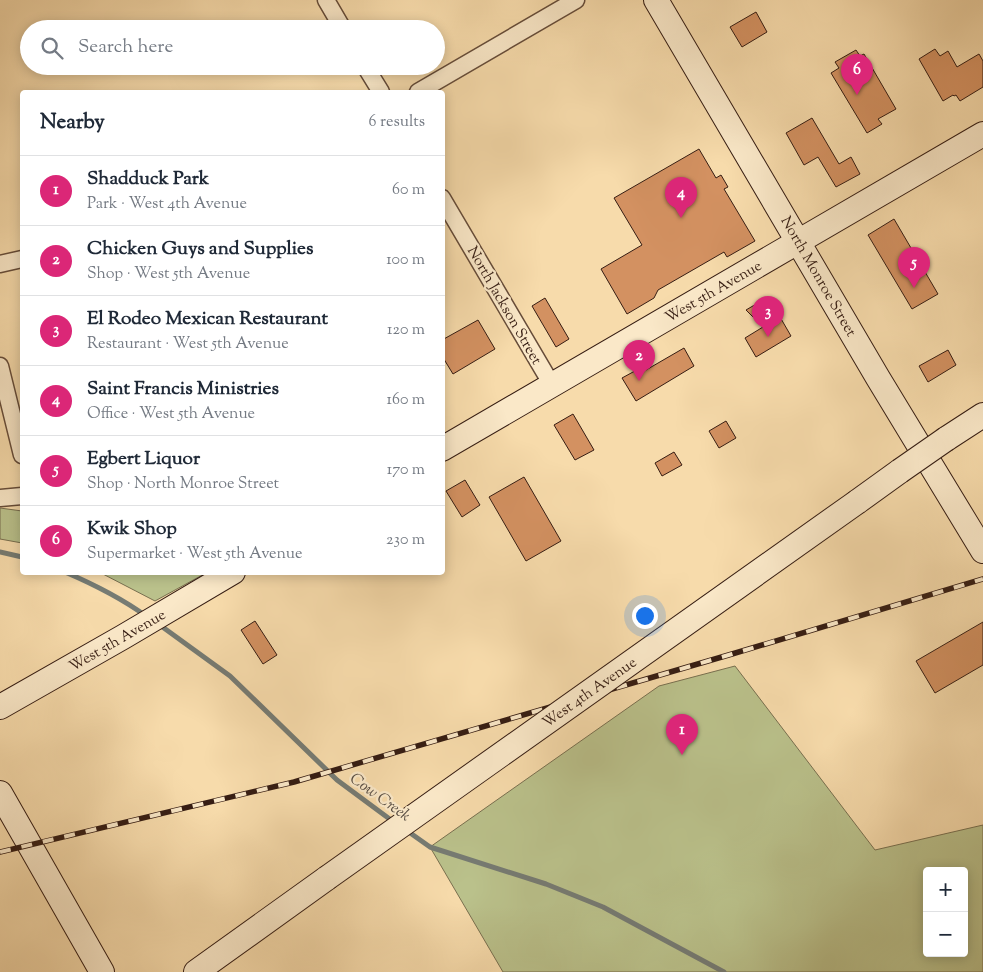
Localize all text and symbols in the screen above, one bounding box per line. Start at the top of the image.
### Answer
search box [20,20,445,75]
icon: search [38,34,66,62]
text: Search here [78,34,173,61]
pin: 6 [841,54,873,95]
text: Nearby [40,108,105,138]
text: 6 results [369,111,425,134]
text: Shadduck Park [87,166,209,193]
pin: 4 [665,177,697,218]
text: 1 [53,179,59,202]
text: 60 m [392,179,425,202]
text: Park · West 4th Avenue [87,193,247,216]
street label: North Monroe Street [775,213,861,341]
text: Chicken Guys and Supplies [87,236,313,263]
street label: North Jackson Street [461,243,546,369]
pin: 5 [898,247,930,288]
text: 2 [52,249,60,272]
text: 100 m [386,249,425,272]
street label: West 5th Avenue [661,256,766,329]
text: Shop · West 5th Avenue [87,263,250,286]
pin: 3 [752,296,784,337]
text: El Rodeo Mexican Restaurant [87,306,328,333]
text: 3 [53,319,59,342]
text: 120 m [387,319,425,342]
text: Restaurant · West 5th Avenue [87,333,289,356]
pin: 2 [623,340,655,381]
text: Saint Francis Ministries [87,376,279,403]
text: 4 [52,389,60,412]
text: 160 m [387,389,425,412]
text: Office · West 5th Avenue [87,403,255,426]
text: Egbert Liquor [87,446,200,473]
text: 5 [53,459,59,482]
text: 170 m [387,459,425,482]
text: Shop · North Monroe Street [87,473,279,496]
text: Kwik Shop [87,516,177,543]
text: 6 [52,529,60,552]
text: 230 m [386,529,425,552]
text: Supermarket · West 5th Avenue [87,543,303,566]
your location [632,603,658,629]
street label: West 5th Avenue [65,605,170,678]
street label: West 4th Avenue [538,653,641,734]
pin: 1 [666,714,698,755]
water label: Cow Creek [344,768,415,828]
map controls [923,867,968,957]
button: + [923,867,968,912]
button: − [923,912,968,957]

